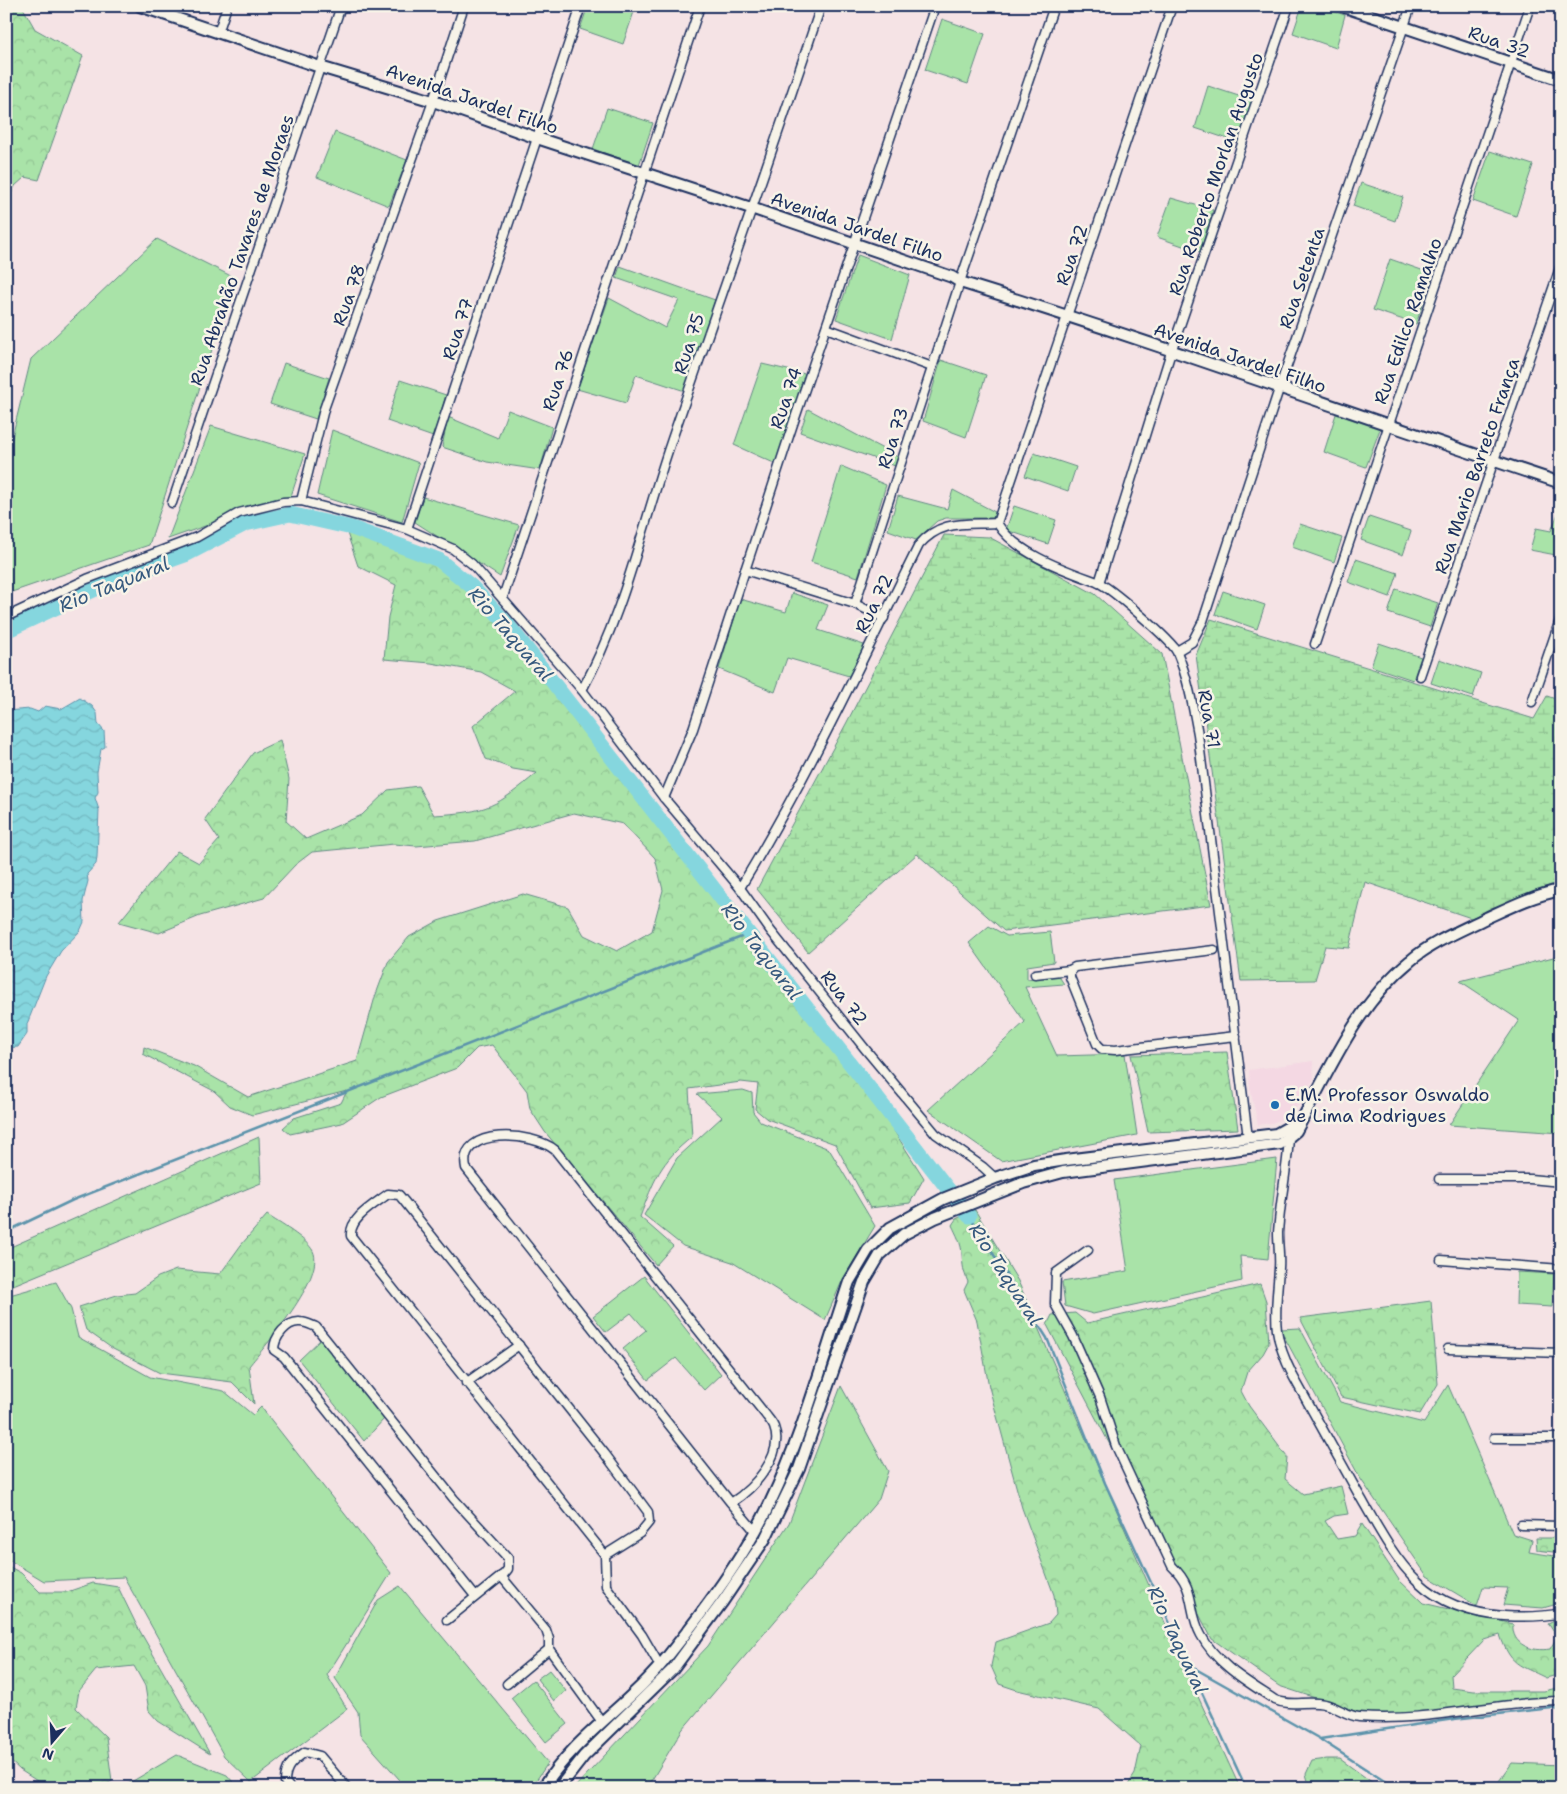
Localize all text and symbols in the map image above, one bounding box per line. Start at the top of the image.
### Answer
street label: Rua 32 [1465,20,1533,64]
street label: Rua Roberto Morlan Augusto [1163,49,1269,299]
street label: Avenida Jardel Filho [383,58,561,140]
street label: Rua Abrahão Tavares de Moraes [184,111,300,389]
street label: Avenida Jardel Filho [768,186,946,268]
street label: Rua 72 [1050,221,1094,289]
street label: Rua Setenta [1273,224,1331,332]
street label: Rua Edilco Ramalho [1368,235,1448,407]
street label: Rua 78 [327,261,371,329]
street label: Rua 77 [437,295,479,363]
street label: Rua 75 [668,311,710,377]
street label: Avenida Jardel Filho [1151,317,1329,399]
street label: Rua 76 [537,346,579,414]
street label: Rua Mario Barreto França [1429,355,1525,577]
street label: Rua 74 [764,364,808,432]
street label: Rua 73 [872,404,914,472]
water label: Rio Taquaral [55,551,173,618]
street label: Rua 72 [849,570,899,638]
water label: Rio Taquaral [463,582,558,687]
street label: Rua 71 [1192,688,1226,750]
water label: Rio Taquaral [716,897,808,1005]
street label: Rua 72 [815,966,873,1030]
place label: E.M. Professor Oswaldo de Lima Rodrigues [1285,1083,1490,1128]
marker: E.M. Professor Oswaldo de Lima Rodrigues [1269,1099,1281,1111]
water label: Rio Taquaral [963,1218,1048,1330]
water label: Rio Taquaral [1141,1582,1214,1699]
north arrow [28,1716,78,1766]
text: N [40,1744,56,1765]

